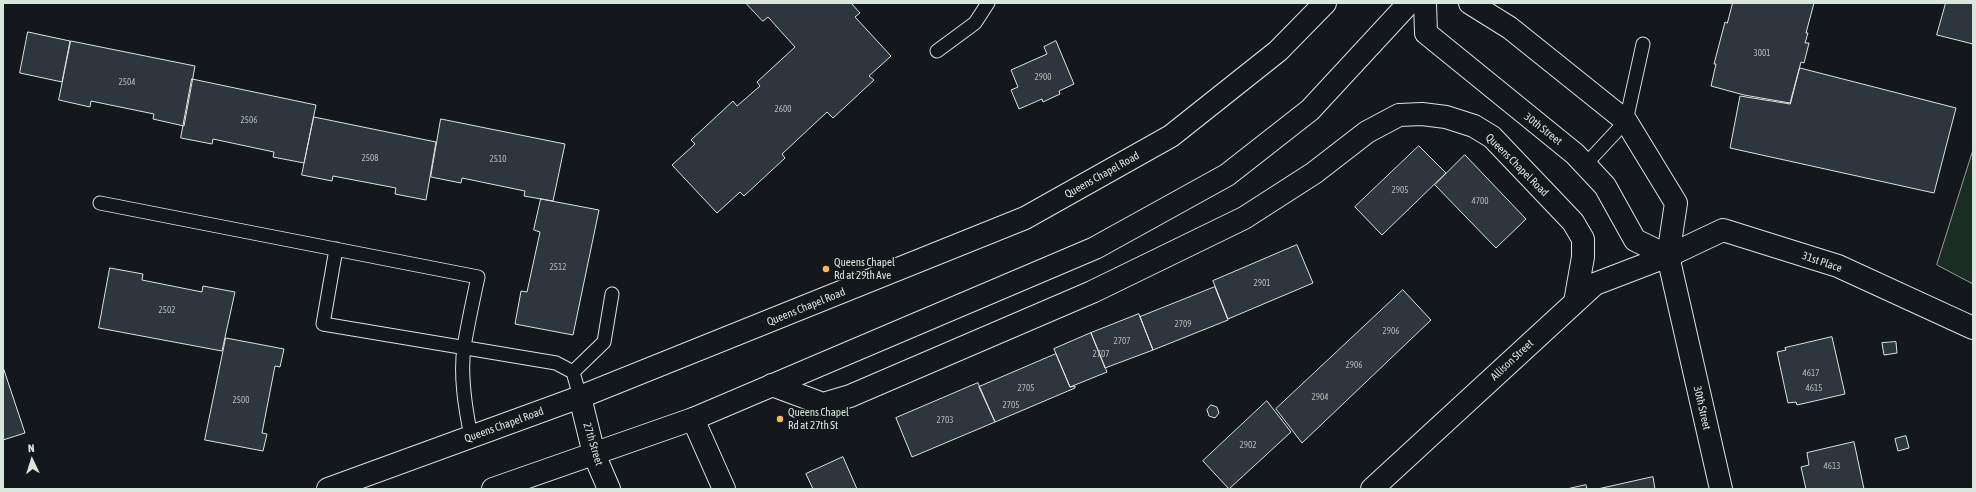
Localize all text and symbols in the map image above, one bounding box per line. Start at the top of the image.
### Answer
house number: 3001 [1754,48,1770,58]
house number: 2900 [1035,72,1051,82]
house number: 2504 [119,77,135,87]
house number: 2600 [775,104,791,114]
street label: 30th Street [1521,110,1565,148]
house number: 2506 [241,115,257,125]
street label: Queens Chapel Road [1483,131,1551,199]
street label: Queens Chapel Road [1062,149,1142,201]
house number: 2508 [362,153,378,163]
house number: 2510 [490,154,506,164]
house number: 2905 [1392,185,1408,195]
house number: 4700 [1472,196,1488,206]
street label: 31st Place [1800,249,1844,275]
place label: Queens Chapel Rd at 29th Ave [834,256,895,282]
house number: 2512 [550,262,566,272]
marker: Queens Chapel Rd at 29th Ave [821,264,831,274]
house number: 2901 [1254,278,1270,288]
street label: Queens Chapel Road [765,285,847,329]
house number: 2502 [159,305,175,315]
house number: 2709 [1175,319,1191,329]
house number: 2906 [1383,326,1399,336]
house number: 2707 [1114,336,1130,346]
street label: Allison Street [1488,337,1536,383]
house number: 2707 [1093,349,1109,359]
house number: 2906 [1346,360,1362,370]
house number: 4617 [1803,368,1819,378]
house number: 2705 [1018,383,1034,393]
house number: 4615 [1806,383,1822,393]
street label: 30th Street [1691,385,1713,431]
house number: 2904 [1312,392,1328,402]
house number: 2500 [233,395,249,405]
house number: 2705 [1003,400,1019,410]
street label: Queens Chapel Road [463,405,545,445]
place label: Queens Chapel Rd at 27th St [788,406,849,432]
marker: Queens Chapel Rd at 27th St [775,414,785,424]
house number: 2703 [937,415,953,425]
street label: 27th Street [580,421,606,467]
north arrow [12,440,52,480]
house number: 2902 [1240,440,1256,450]
text: N [28,442,35,454]
house number: 4613 [1824,461,1840,471]

